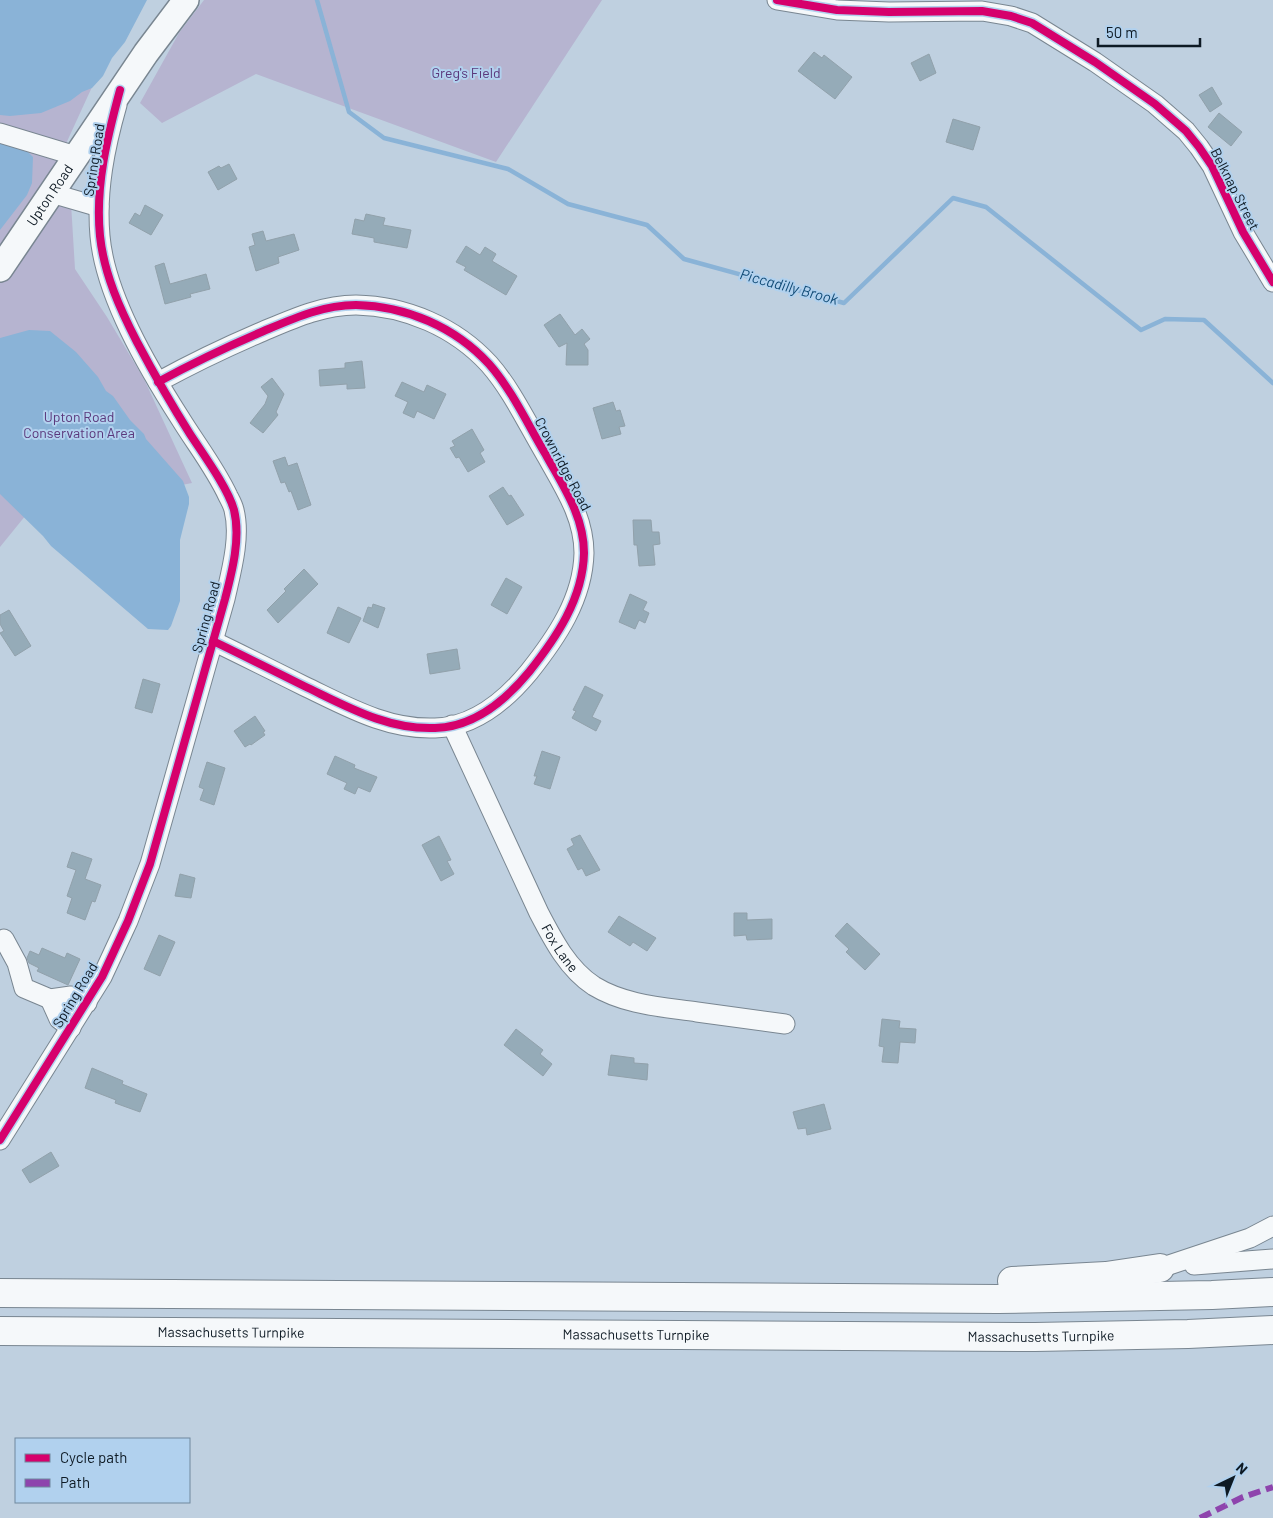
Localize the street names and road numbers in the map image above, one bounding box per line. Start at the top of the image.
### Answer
street label: Spring Road [79,122,108,197]
street label: Belknap Street [1207,145,1263,233]
street label: Upton Road [23,161,76,229]
street label: Crownridge Road [532,414,595,513]
street label: Spring Road [188,579,223,655]
street label: Fox Lane [538,921,582,976]
street label: Spring Road [48,959,101,1031]
street label: Massachusetts Turnpike [158,1323,304,1341]
street label: Massachusetts Turnpike [562,1325,709,1343]
street label: Massachusetts Turnpike [967,1326,1115,1345]

